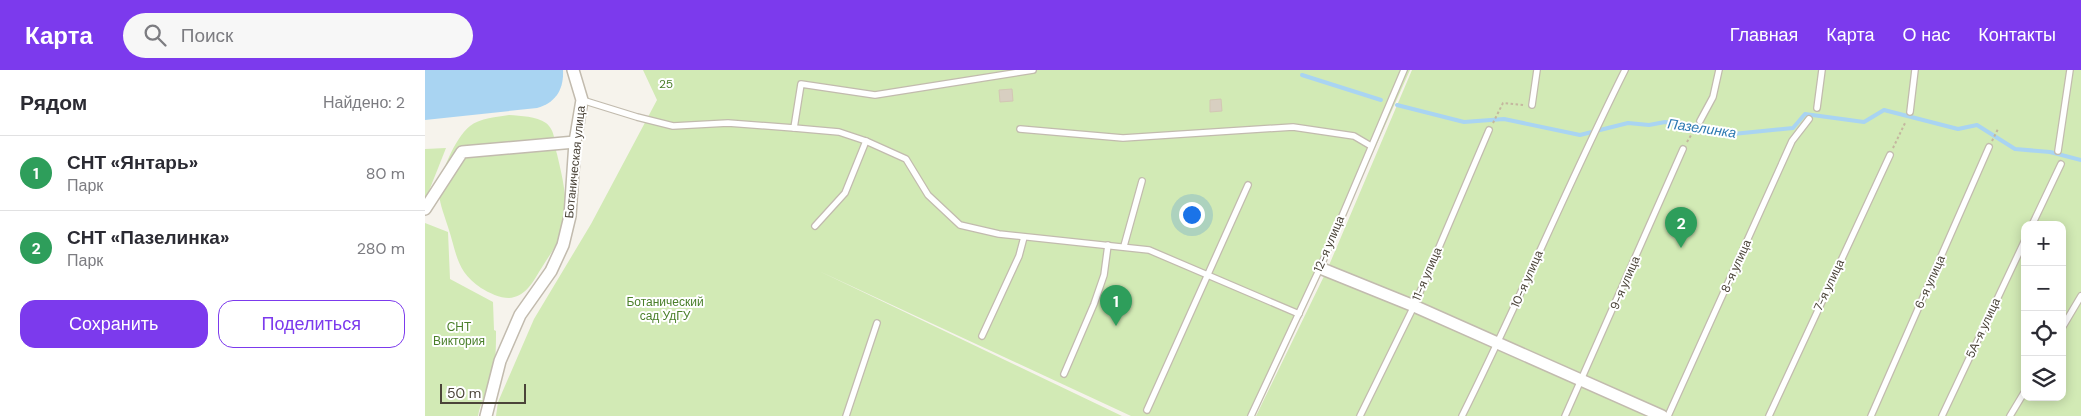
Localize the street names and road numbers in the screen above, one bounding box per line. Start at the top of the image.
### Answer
street label: Ботаническая улица [561,104,589,219]
street label: 12-я улица [1310,213,1348,275]
street label: 8-я улица [1717,237,1755,295]
street label: 11-я улица [1409,245,1446,303]
street label: 10-я улица [1507,248,1547,310]
street label: 9-я улица [1607,253,1644,312]
street label: 6-я улица [1911,253,1949,311]
street label: 7-я улица [1810,256,1848,313]
street label: 5А-я улица [1962,295,2004,361]

